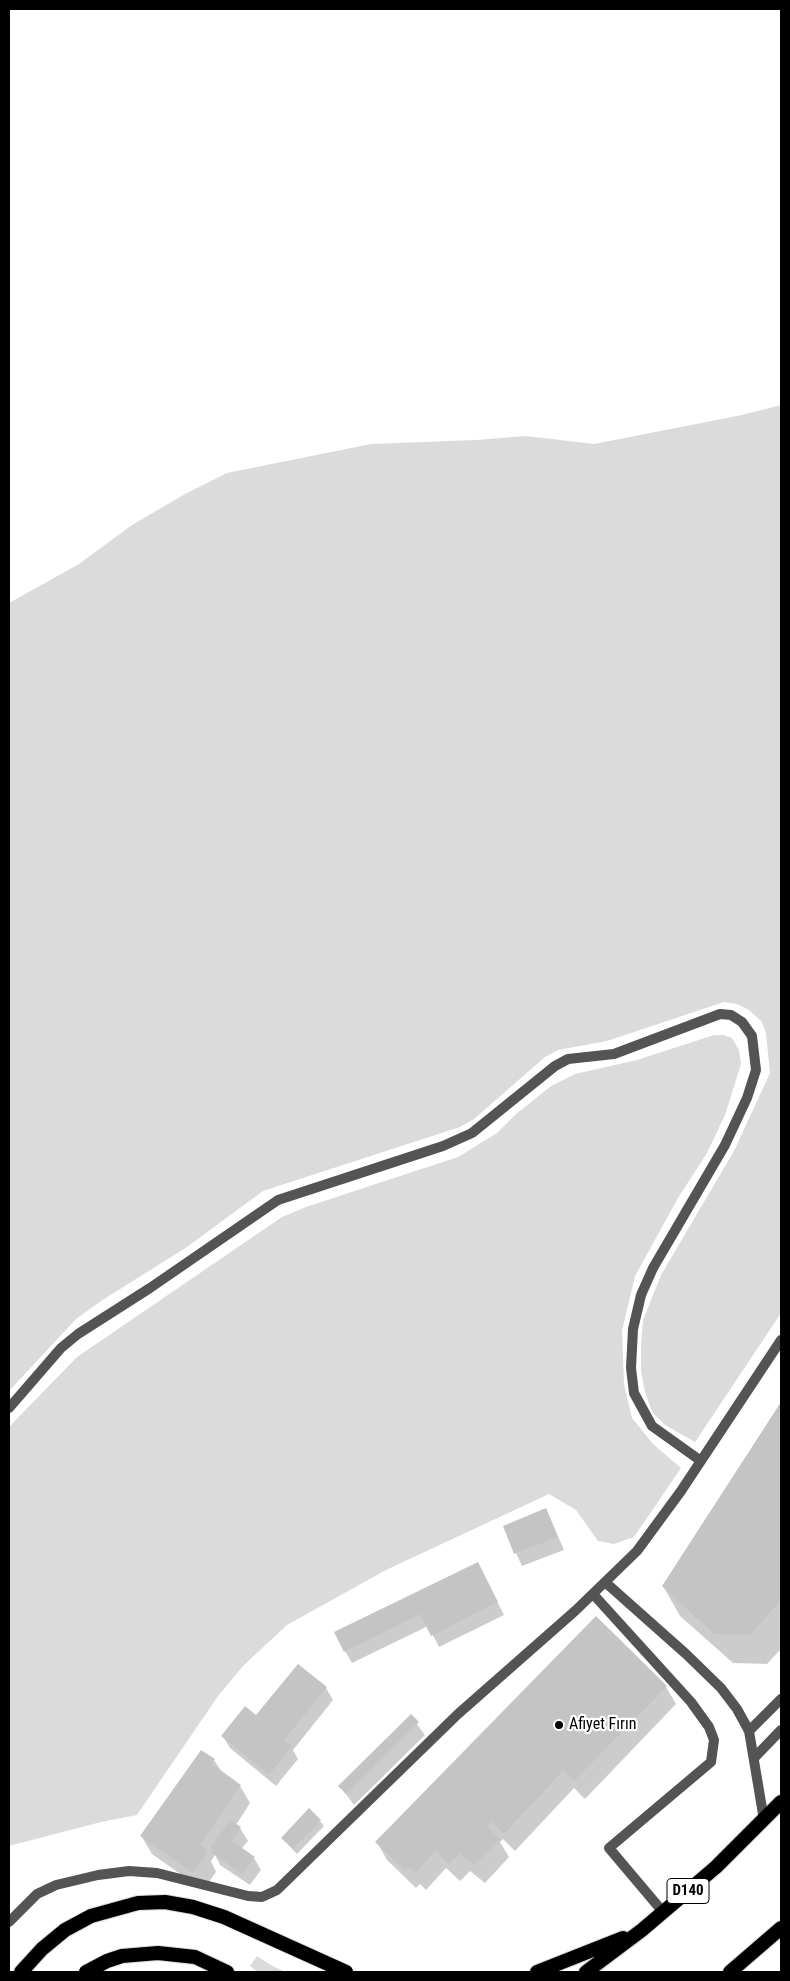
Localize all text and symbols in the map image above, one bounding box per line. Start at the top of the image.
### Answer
place label: Afiyet Fırın [569,1715,636,1735]
marker: Afiyet Fırın [553,1719,565,1731]
road number: D140 [667,1878,709,1904]

